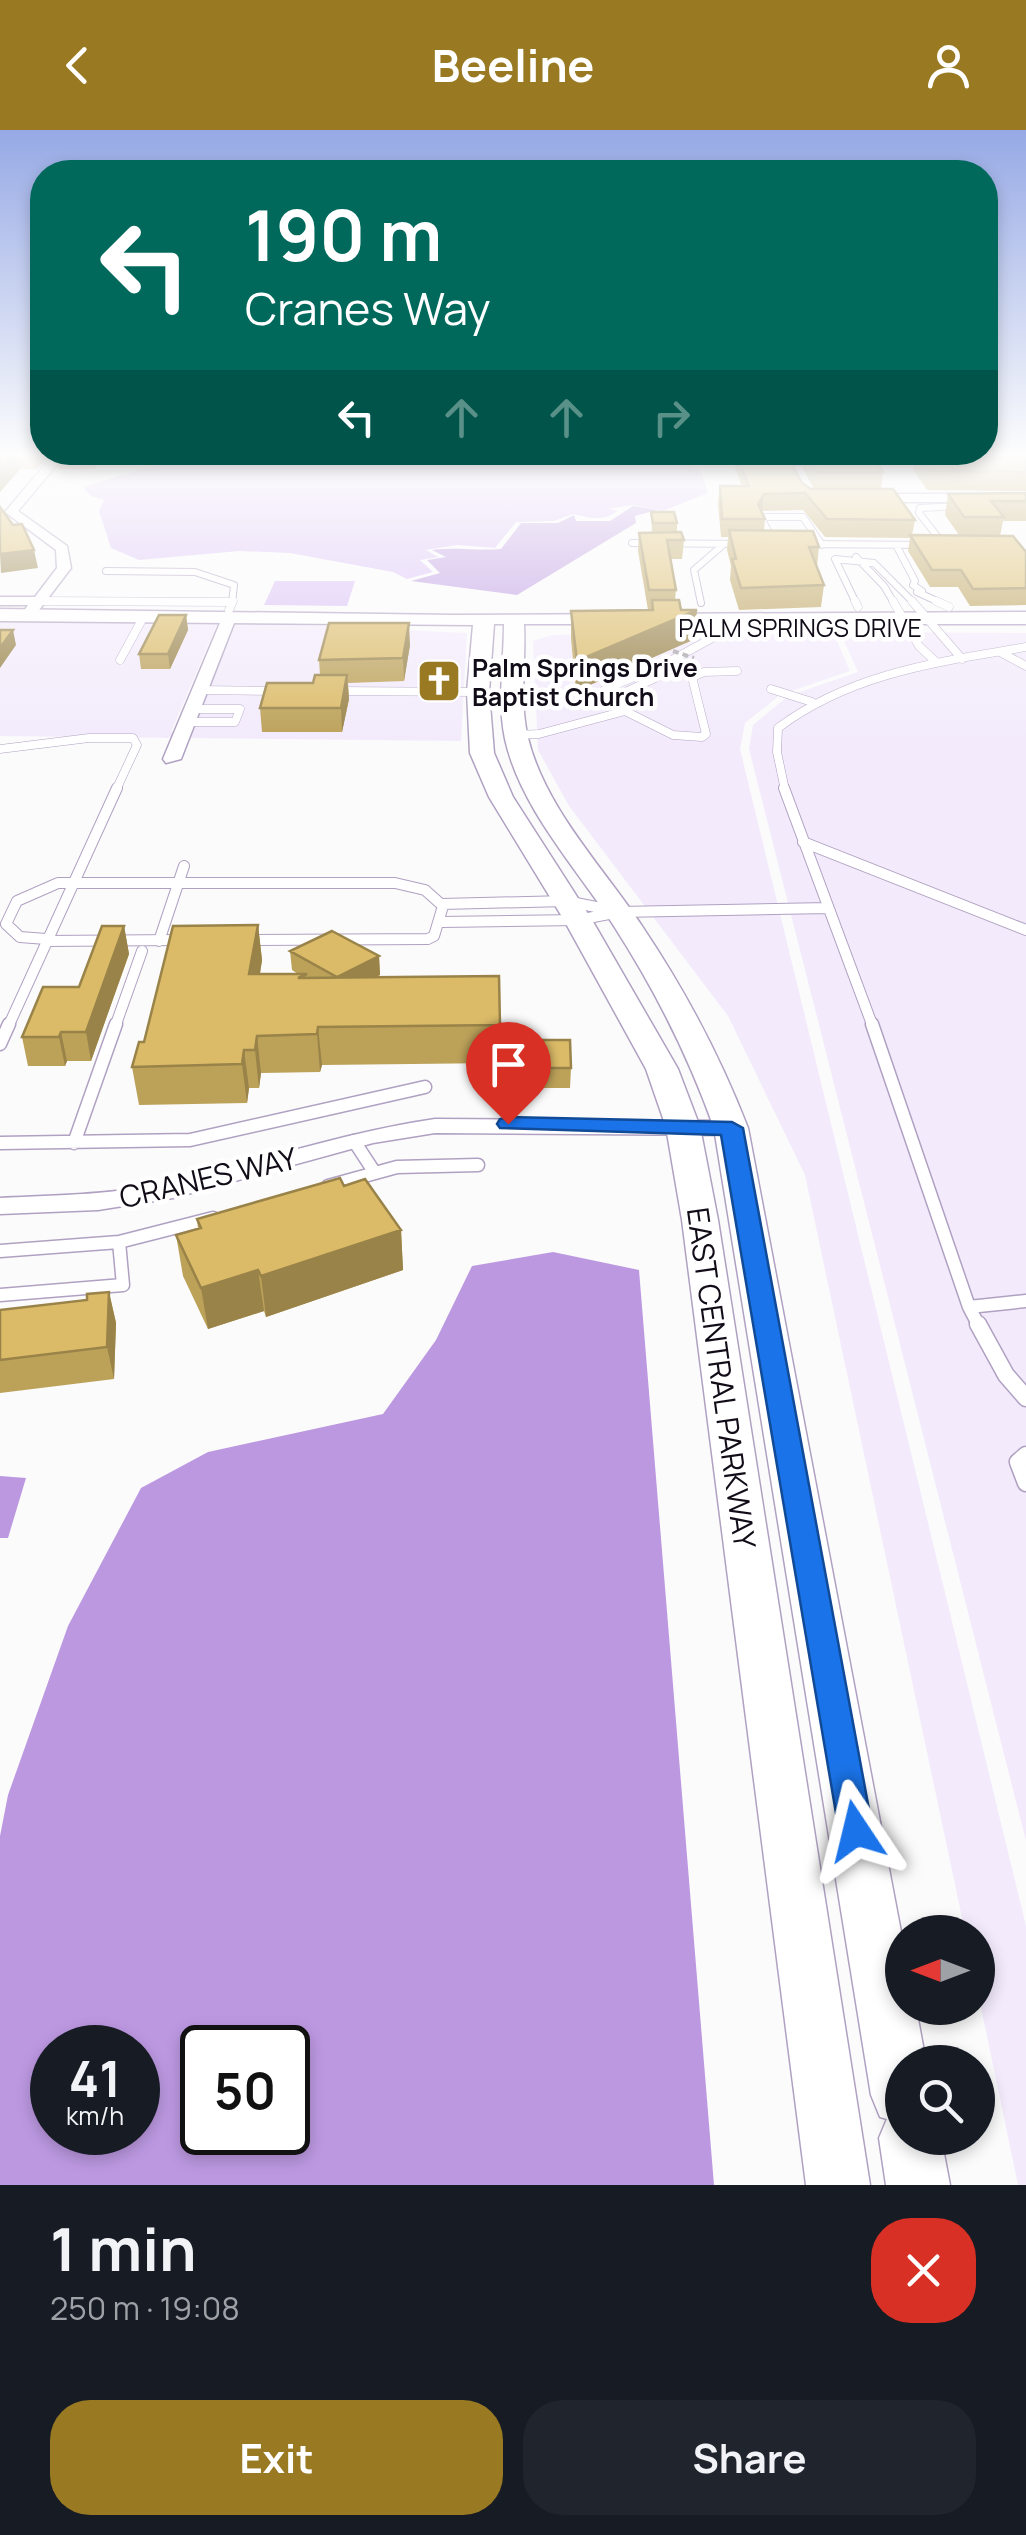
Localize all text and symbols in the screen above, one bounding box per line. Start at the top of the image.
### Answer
text: Beeline [432,34,594,96]
icon: back [50,38,105,93]
icon: person [921,38,976,93]
text: 190 m [245,186,442,282]
icon: left [80,200,210,330]
text: Cranes Way [245,277,490,339]
icon: left [329,390,384,445]
icon: ahead [434,390,489,445]
icon: ahead [539,390,594,445]
icon: right [644,390,699,445]
street label: PALM SPRINGS DRIVE [678,610,922,645]
place label: Palm Springs Drive Baptist Church [472,650,698,714]
church icon: Palm Springs Drive Baptist Church [416,658,462,704]
pin [466,1022,551,1125]
icon: arrive [481,1037,536,1092]
street label: CRANES WAY [115,1137,301,1217]
street label: EAST CENTRAL PARKWAY [678,1205,766,1551]
position arrow [804,1779,908,1883]
north arrow [885,1915,995,2025]
map controls [885,1915,995,2155]
speed limit sign: 50 [180,2025,310,2155]
text: 41 [69,2044,121,2112]
button: search [885,2045,995,2155]
text: km/h [66,2098,124,2133]
text: 1 min [50,2207,197,2289]
button: close [871,2218,976,2323]
text: 250 m · 19:08 [50,2286,240,2330]
button: Exit [50,2400,503,2515]
button: Share [523,2400,976,2515]

